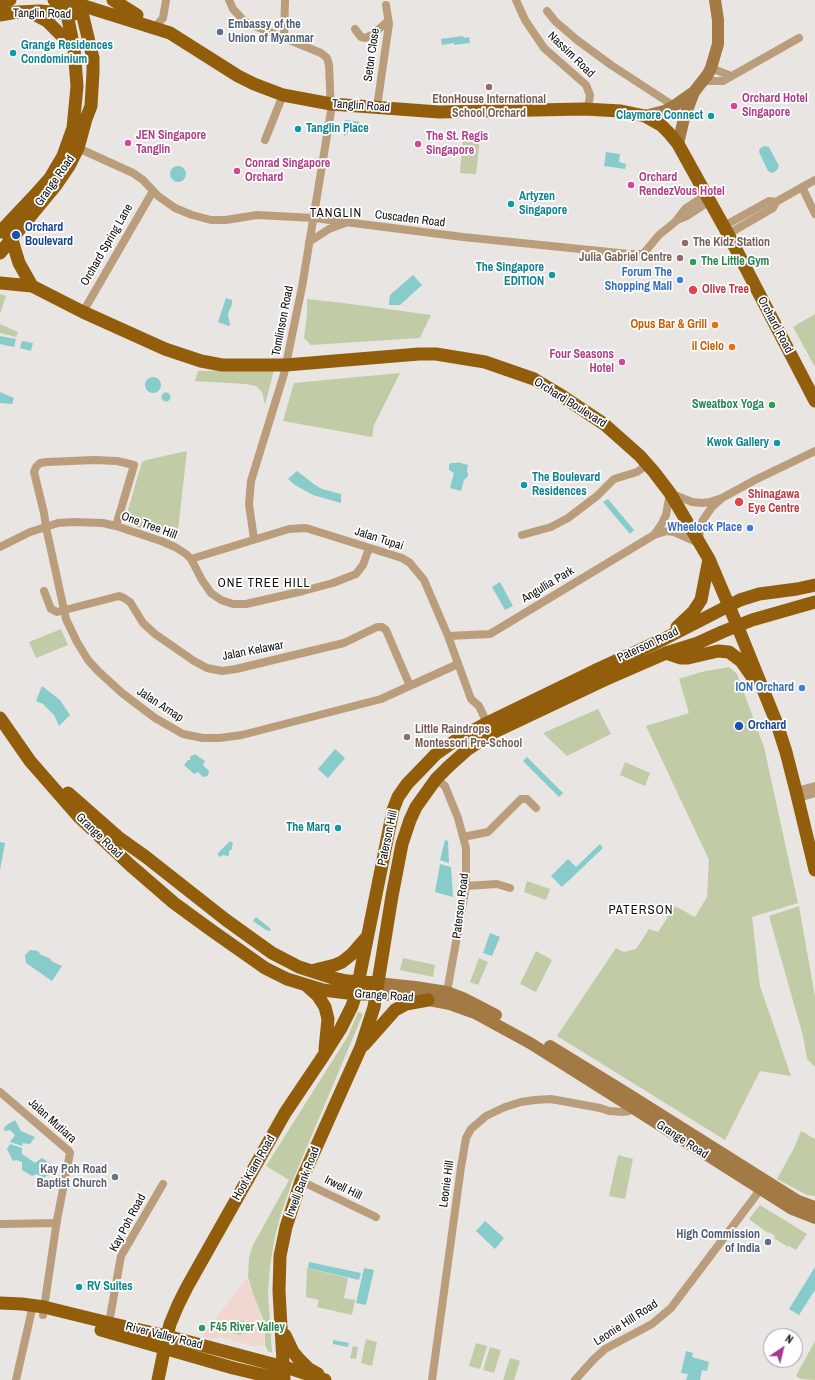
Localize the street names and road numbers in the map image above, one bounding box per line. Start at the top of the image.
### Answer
street label: Tanglin Road [13,6,71,22]
street label: Seton Close [361,27,383,83]
street label: Nassim Road [545,29,597,81]
street label: Tanglin Road [331,97,391,115]
street label: Grange Road [32,153,78,209]
street label: Orchard Spring Lane [78,202,136,288]
street label: Cuscaden Road [374,208,446,230]
street label: Tomlinson Road [269,285,297,357]
street label: Orchard Road [754,294,796,356]
street label: Orchard Boulevard [531,375,609,431]
street label: One Tree Hill [119,509,179,543]
street label: Jalan Tupai [353,524,405,554]
street label: Angullia Park [519,564,577,606]
street label: Paterson Road [615,625,681,665]
street label: Jalan Kelawar [221,638,285,664]
street label: Jalan Arnap [134,685,186,725]
street label: Paterson Hill [375,809,401,867]
street label: Grange Road [73,810,125,862]
street label: Paterson Road [450,873,472,939]
street label: Grange Road [354,987,414,1005]
street label: Jalan Mutiara [25,1096,79,1146]
street label: Grange Road [653,1118,711,1162]
street label: Hoot Kiam Road [230,1133,278,1203]
street label: Irwell Bank Road [283,1145,323,1219]
street label: Leonie Hill [437,1160,457,1208]
street label: Irwell Hill [322,1173,364,1203]
street label: Kay Poh Road [107,1192,149,1254]
street label: Leonie Hill Road [591,1297,661,1349]
street label: River Valley Road [124,1320,204,1352]

